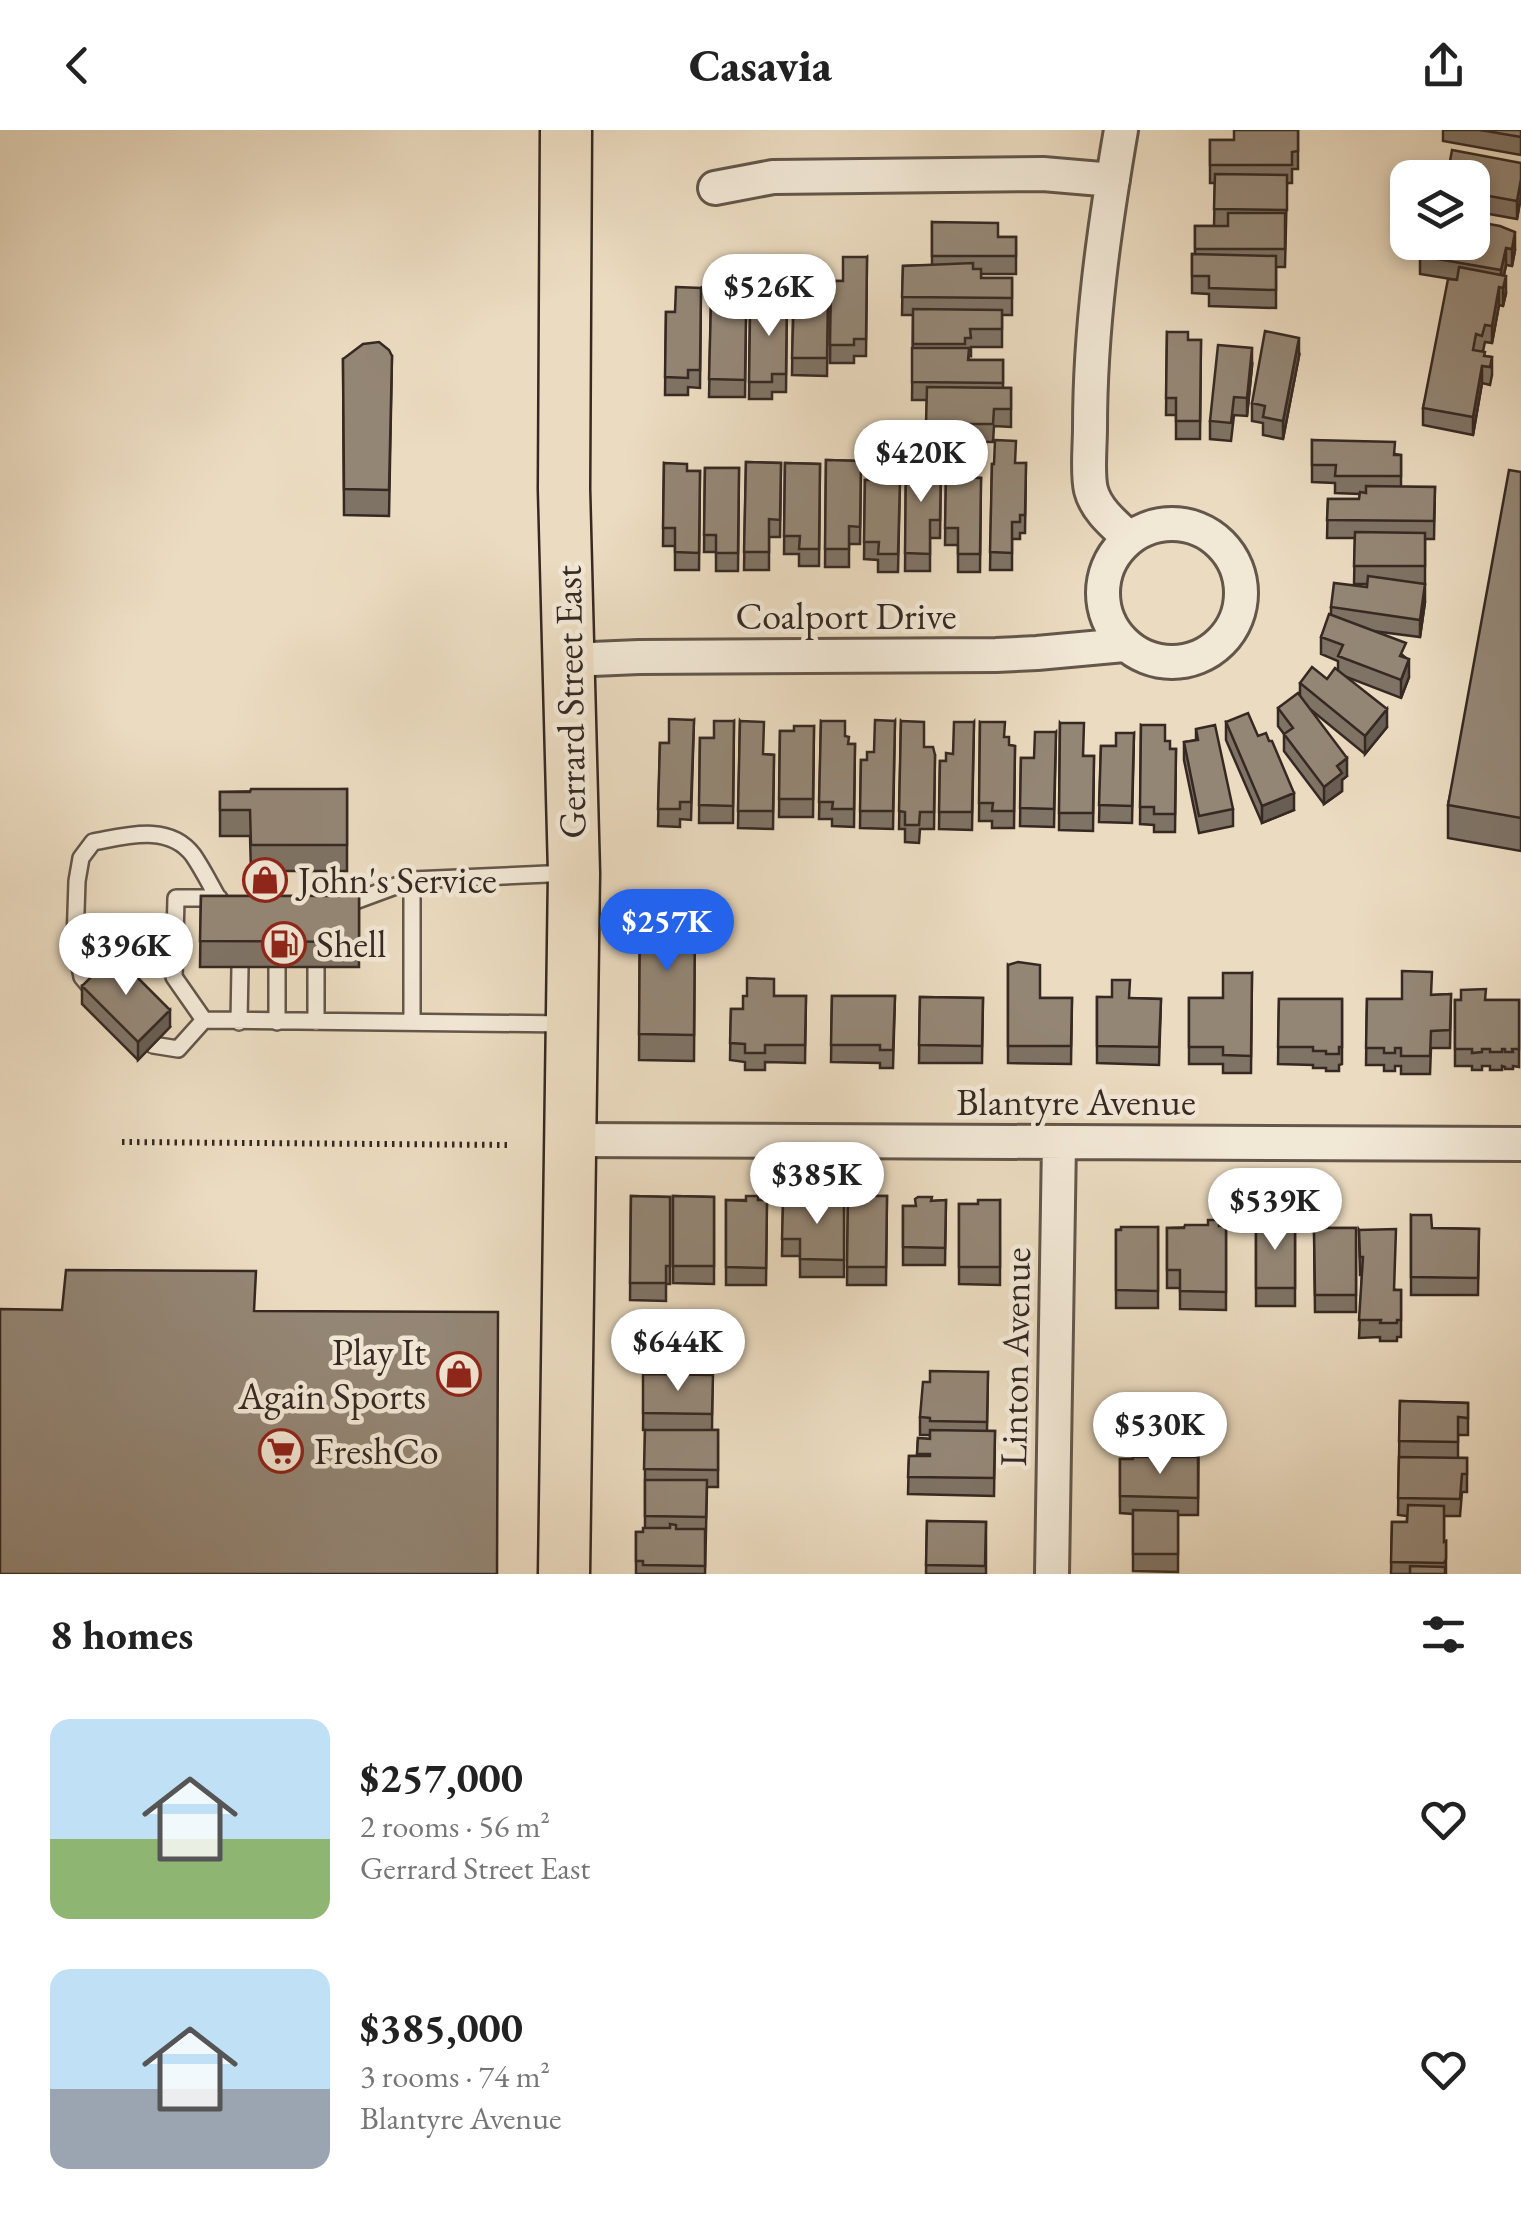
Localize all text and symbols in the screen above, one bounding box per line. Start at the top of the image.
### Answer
text: Casavia [689,36,832,94]
icon: back [50,38,105,93]
icon: share [1416,38,1471,93]
map controls [1390,160,1490,260]
button: layers [1390,160,1490,260]
pin: $526K [699,254,839,339]
text: $526K [724,265,814,307]
pin: $420K [851,420,991,505]
text: $420K [876,431,966,473]
street label: Gerrard Street East [543,565,596,839]
street label: Coalport Drive [735,591,957,640]
place label: John's Service [295,855,497,904]
shop icon: John's Service [242,857,288,903]
pin: $257K [597,889,737,974]
text: $257K [622,900,712,942]
pin: $396K [56,913,196,998]
place label: Shell [316,919,386,968]
fuel station icon: Shell [261,921,307,967]
text: $396K [81,924,171,966]
street label: Blantyre Avenue [956,1077,1196,1126]
pin: $385K [747,1142,887,1227]
text: $385K [772,1153,862,1195]
pin: $539K [1205,1168,1345,1253]
text: $539K [1230,1179,1320,1221]
street label: Linton Avenue [988,1247,1041,1467]
pin: $644K [608,1309,748,1394]
text: $644K [633,1320,723,1362]
place label: Play It Again Sports [237,1327,426,1420]
shop icon: Play It Again Sports [436,1351,482,1397]
pin: $530K [1090,1392,1230,1477]
text: $530K [1115,1403,1205,1445]
place label: FreshCo [314,1426,439,1475]
supermarket icon: FreshCo [258,1428,304,1474]
text: 8 homes [50,1607,193,1662]
icon: filters [1416,1607,1471,1662]
text: $257,000 [360,1750,523,1805]
icon: home [130,1759,250,1879]
icon: heart [1416,1792,1471,1847]
text: 2 rooms · 56 m² [360,1805,550,1847]
text: Gerrard Street East [360,1847,590,1889]
text: $385,000 [360,2000,523,2055]
icon: home [130,2009,250,2129]
icon: heart [1416,2042,1471,2097]
text: 3 rooms · 74 m² [360,2055,550,2097]
text: Blantyre Avenue [360,2097,562,2139]

